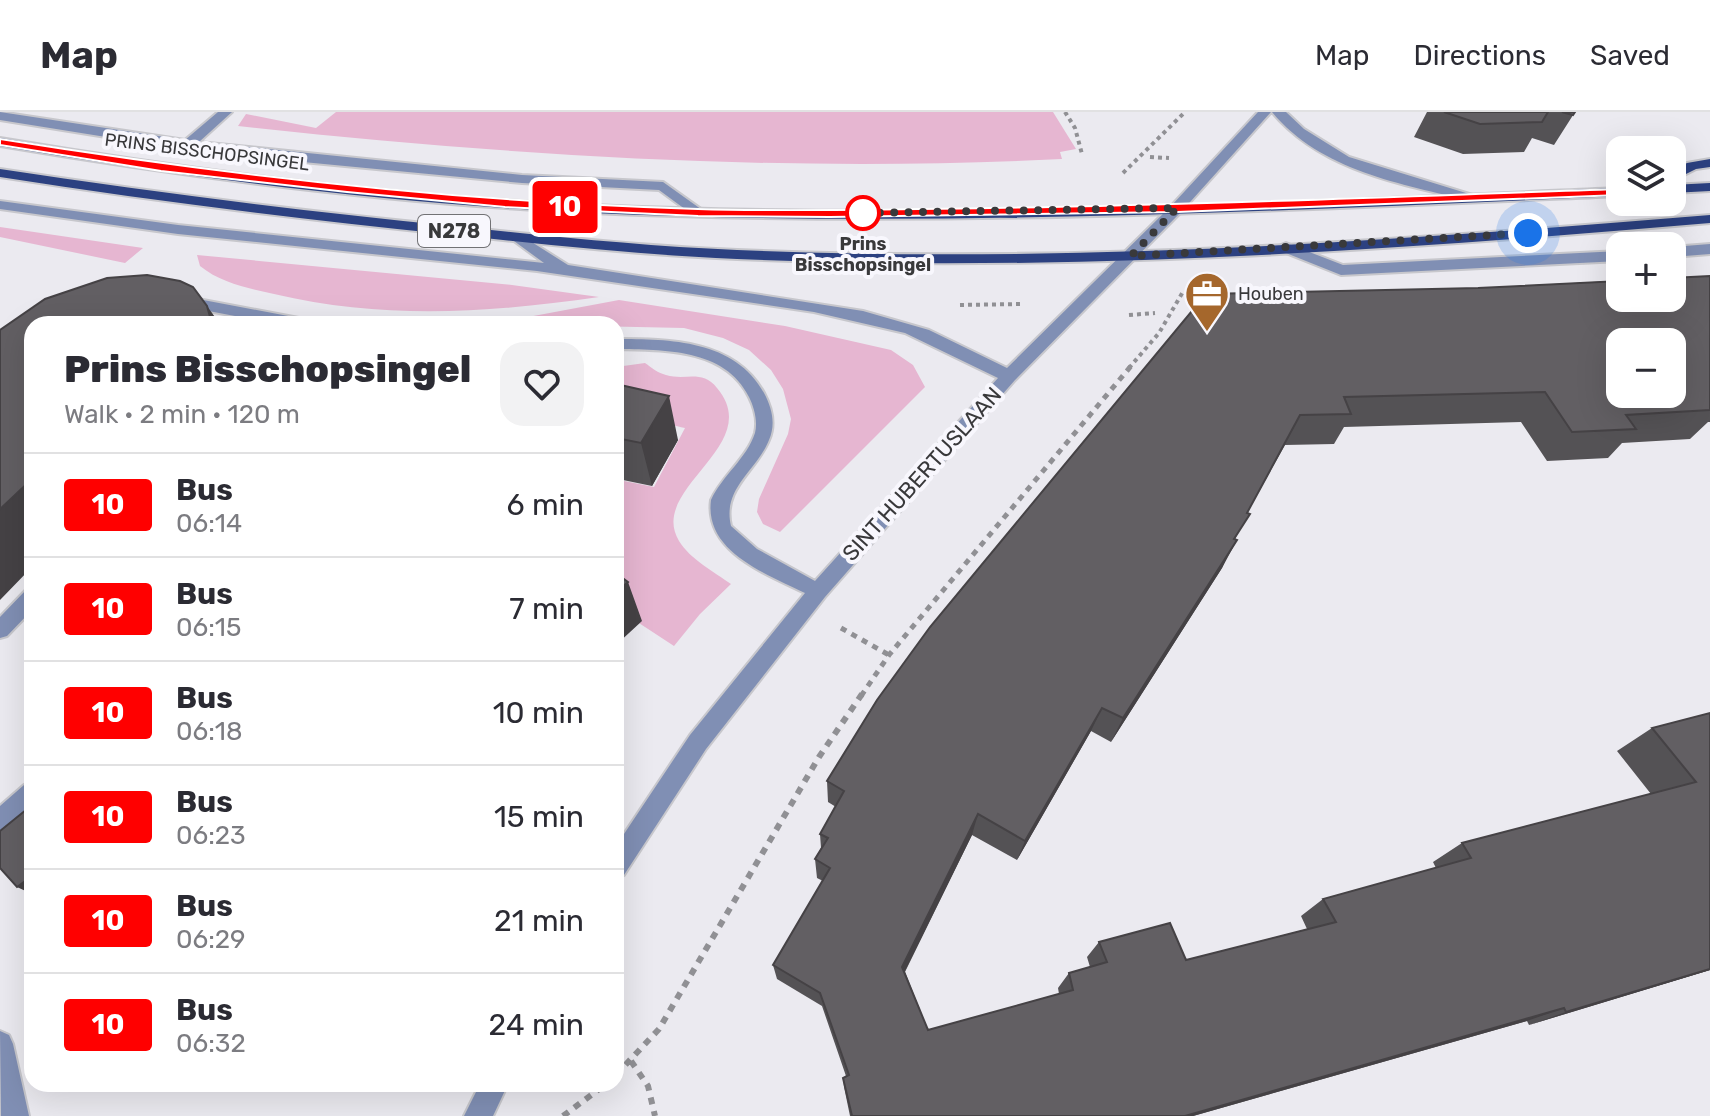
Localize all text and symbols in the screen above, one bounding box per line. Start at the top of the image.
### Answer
text: Map [40,32,118,78]
text: Map [1315,39,1369,72]
text: Directions [1413,39,1546,72]
text: Saved [1590,39,1670,72]
street label: PRINS BISSCHOPSINGEL [103,129,311,175]
map controls [1606,136,1686,408]
button: layers [1606,136,1686,216]
line badge: 10 [529,181,601,233]
text: 10 [549,190,581,223]
marker: Prins Bisschopsingel [846,196,880,230]
your location [1508,213,1548,253]
road number: N278 [418,215,490,247]
button: + [1606,232,1686,312]
place label: Prins Bisschopsingel [795,233,931,276]
office icon: Houben [1183,270,1231,333]
place label: Houben [1238,283,1304,305]
button: − [1606,328,1686,408]
button: heart [500,342,584,426]
text: Prins Bisschopsingel [64,346,471,392]
street label: SINT HUBERTUSLAAN [837,381,1007,567]
text: Walk · 2 min · 120 m [64,399,300,430]
text: Bus [176,472,233,508]
text: 6 min [506,487,584,523]
text: 10 [92,488,124,521]
text: 06:14 [176,508,242,539]
text: Bus [176,576,233,612]
text: 7 min [509,591,584,627]
text: 10 [92,592,124,625]
text: 06:15 [176,612,241,643]
text: Bus [176,680,233,716]
text: 10 min [493,695,584,731]
text: 10 [92,696,124,729]
text: 06:18 [176,716,243,747]
text: Bus [176,784,233,820]
text: 15 min [494,799,584,835]
text: 10 [92,800,124,833]
text: 06:23 [176,820,246,851]
text: Bus [176,888,233,924]
text: 21 min [494,903,584,939]
text: 10 [92,904,124,937]
text: 06:29 [176,924,246,955]
text: Bus [176,992,233,1028]
text: 24 min [489,1007,584,1043]
text: 10 [92,1008,124,1041]
text: 06:32 [176,1028,246,1059]

